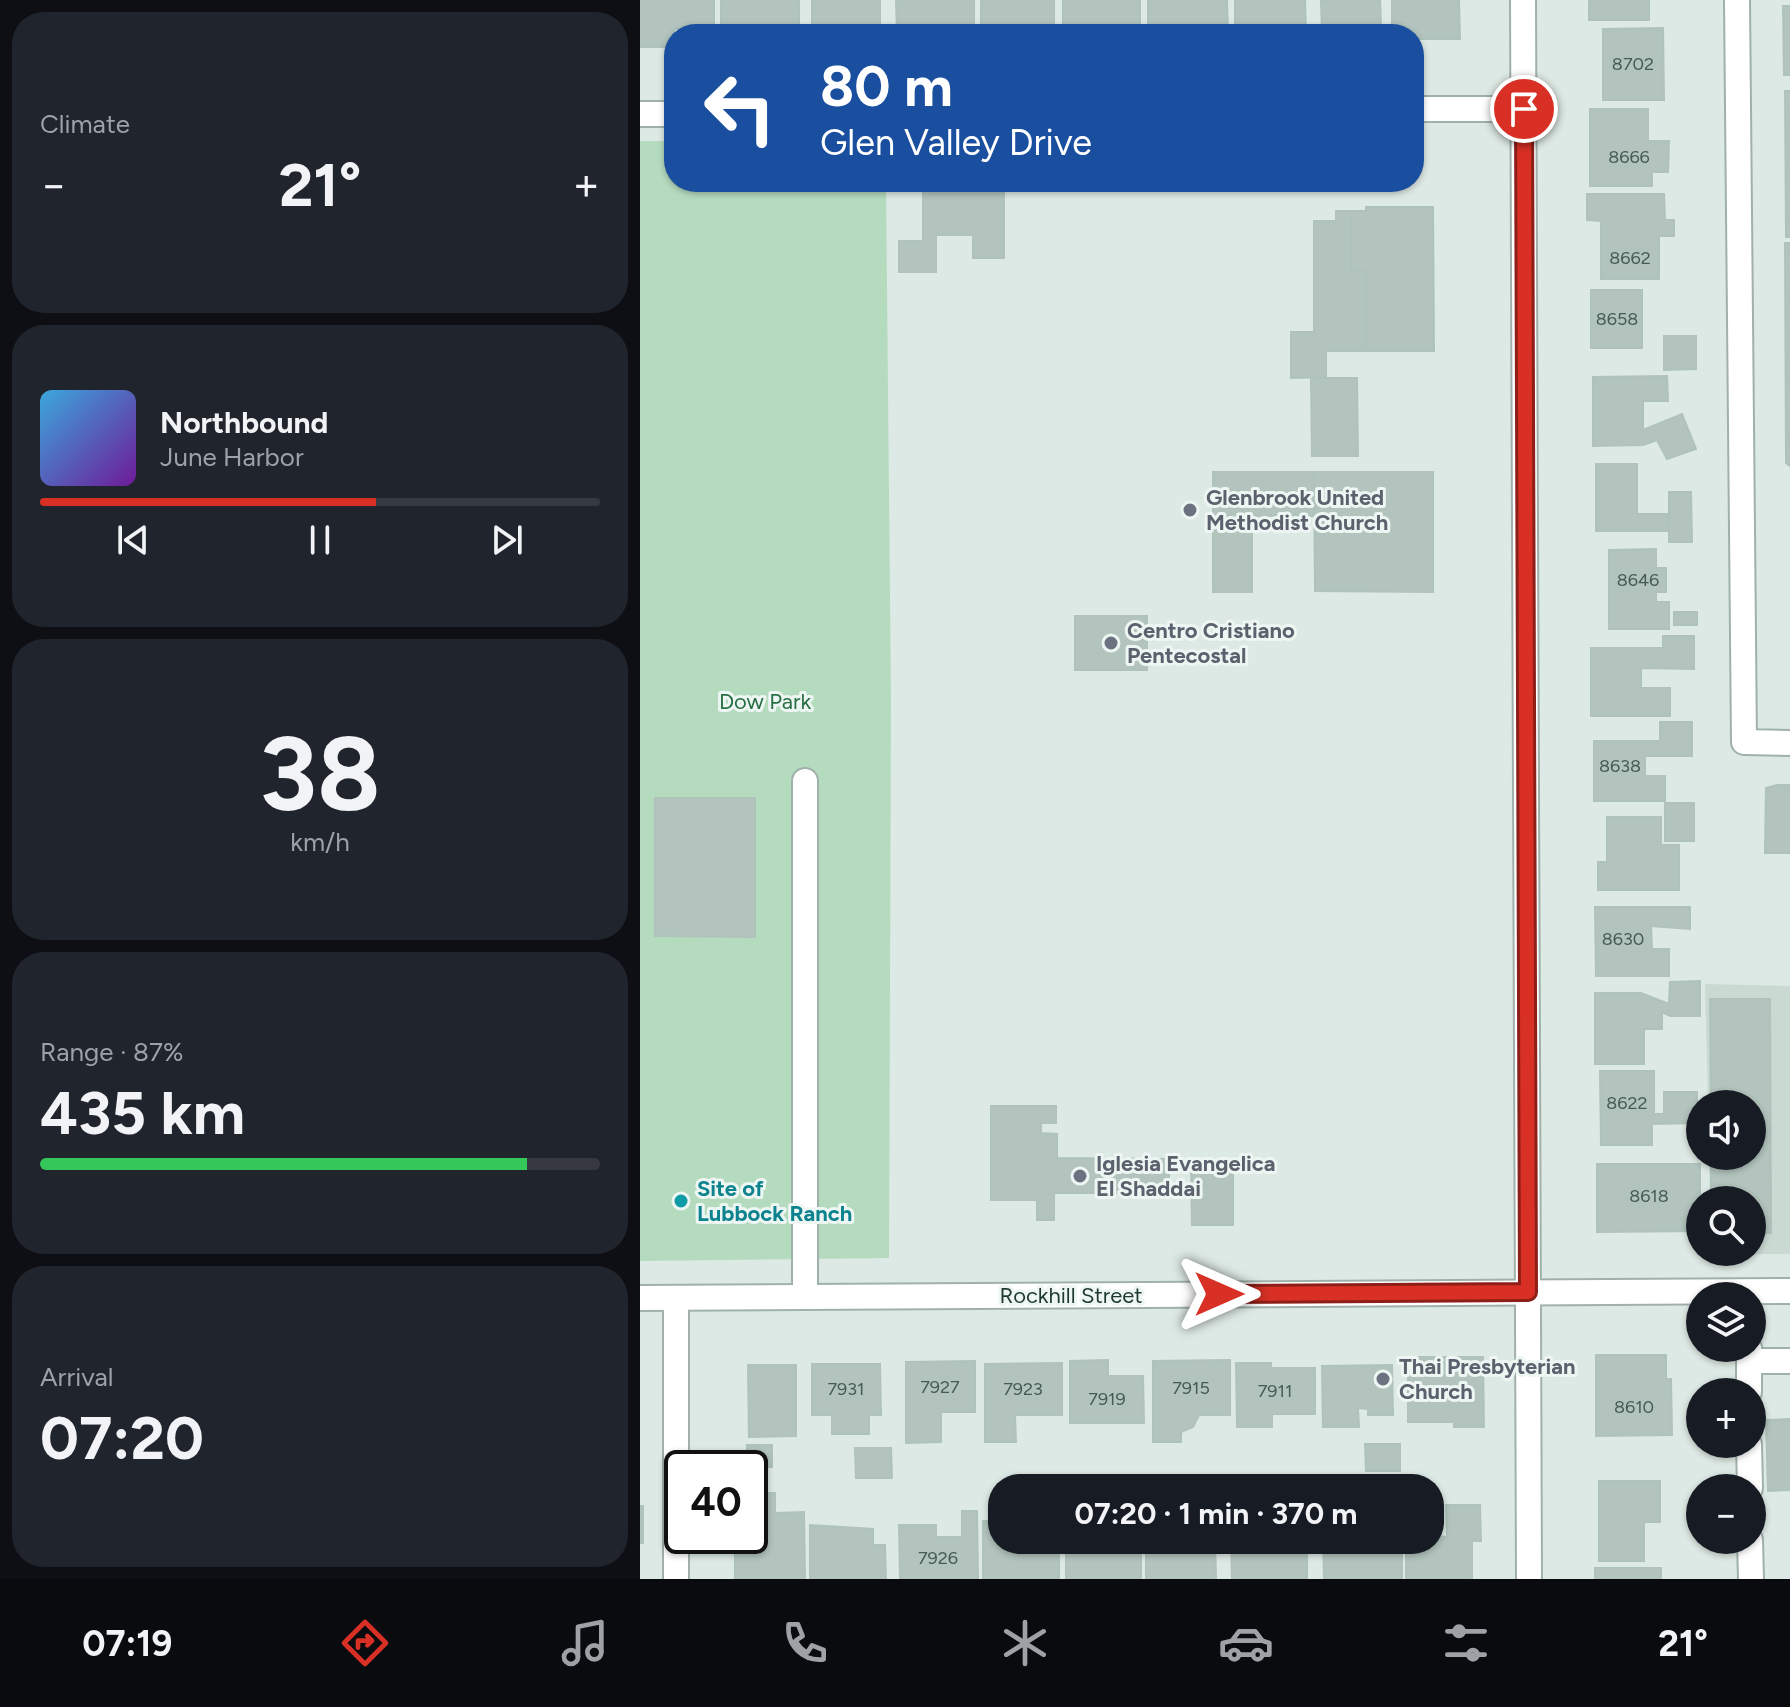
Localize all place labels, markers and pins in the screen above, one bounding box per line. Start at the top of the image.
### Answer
pin [1490,75,1558,143]
place label: Glenbrook United Methodist Church [1206,484,1388,536]
marker: Glenbrook United Methodist Church [1181,501,1199,519]
place label: Centro Cristiano Pentecostal [1127,617,1295,669]
marker: Centro Cristiano Pentecostal [1102,634,1120,652]
place label: Iglesia Evangelica El Shaddai [1096,1150,1276,1202]
marker: Iglesia Evangelica El Shaddai [1071,1167,1089,1185]
place label: Site of Lubbock Ranch [697,1175,852,1227]
marker: Site of Lubbock Ranch [672,1192,690,1210]
place label: Thai Presbyterian Church [1399,1353,1576,1405]
marker: Thai Presbyterian Church [1374,1370,1392,1388]

